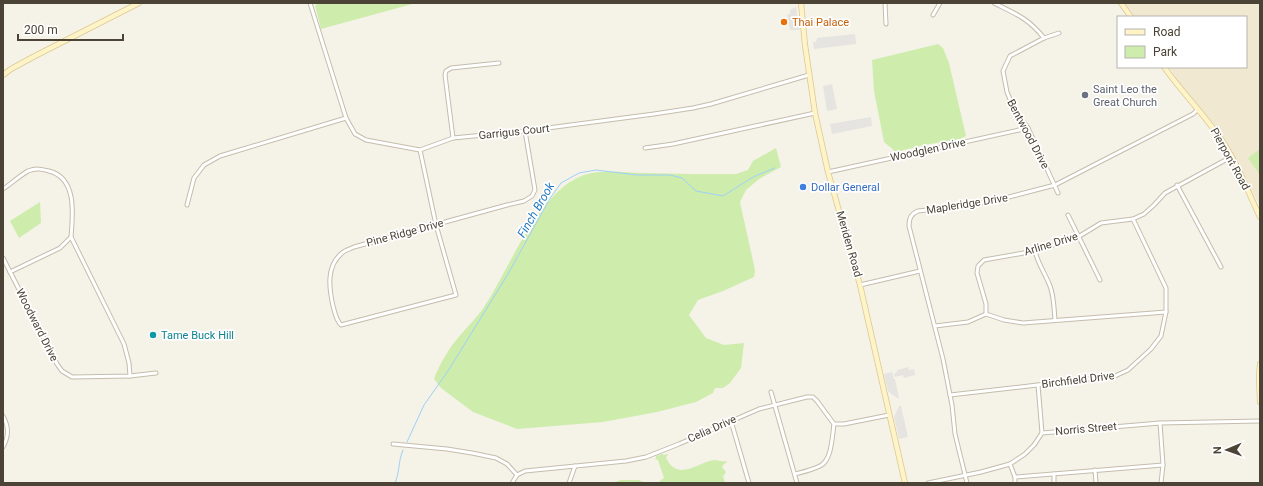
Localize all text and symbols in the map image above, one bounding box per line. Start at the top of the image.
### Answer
scale bar [18,16,123,42]
place label: Thai Palace [792,16,849,29]
legend [1117,16,1247,68]
marker: Thai Palace [779,17,789,27]
text: 200 m [24,23,58,37]
text: Road [1153,25,1181,39]
text: Park [1153,45,1178,59]
place label: Saint Leo the Great Church [1093,83,1157,109]
marker: Saint Leo the Great Church [1080,90,1090,100]
street label: Bentwood Drive [1004,97,1052,171]
street label: Garrigus Court [478,122,551,142]
street label: Pierpont Road [1208,126,1252,192]
street label: Woodglen Drive [889,136,967,164]
water label: Finch Brook [515,179,558,240]
place label: Dollar General [811,181,880,194]
marker: Dollar General [798,182,808,192]
street label: Mapleridge Drive [925,191,1009,217]
street label: Meriden Road [833,210,865,278]
street label: Pine Ridge Drive [365,216,445,250]
street label: Arline Drive [1023,230,1080,258]
street label: Woodward Drive [13,286,61,364]
place label: Tame Buck Hill [161,329,234,342]
marker: Tame Buck Hill [148,330,158,340]
street label: Birchfield Drive [1041,369,1115,391]
street label: Celia Drive [686,412,738,445]
street label: Norris Street [1055,420,1118,438]
north arrow [1207,430,1247,470]
text: N [1211,446,1224,454]

